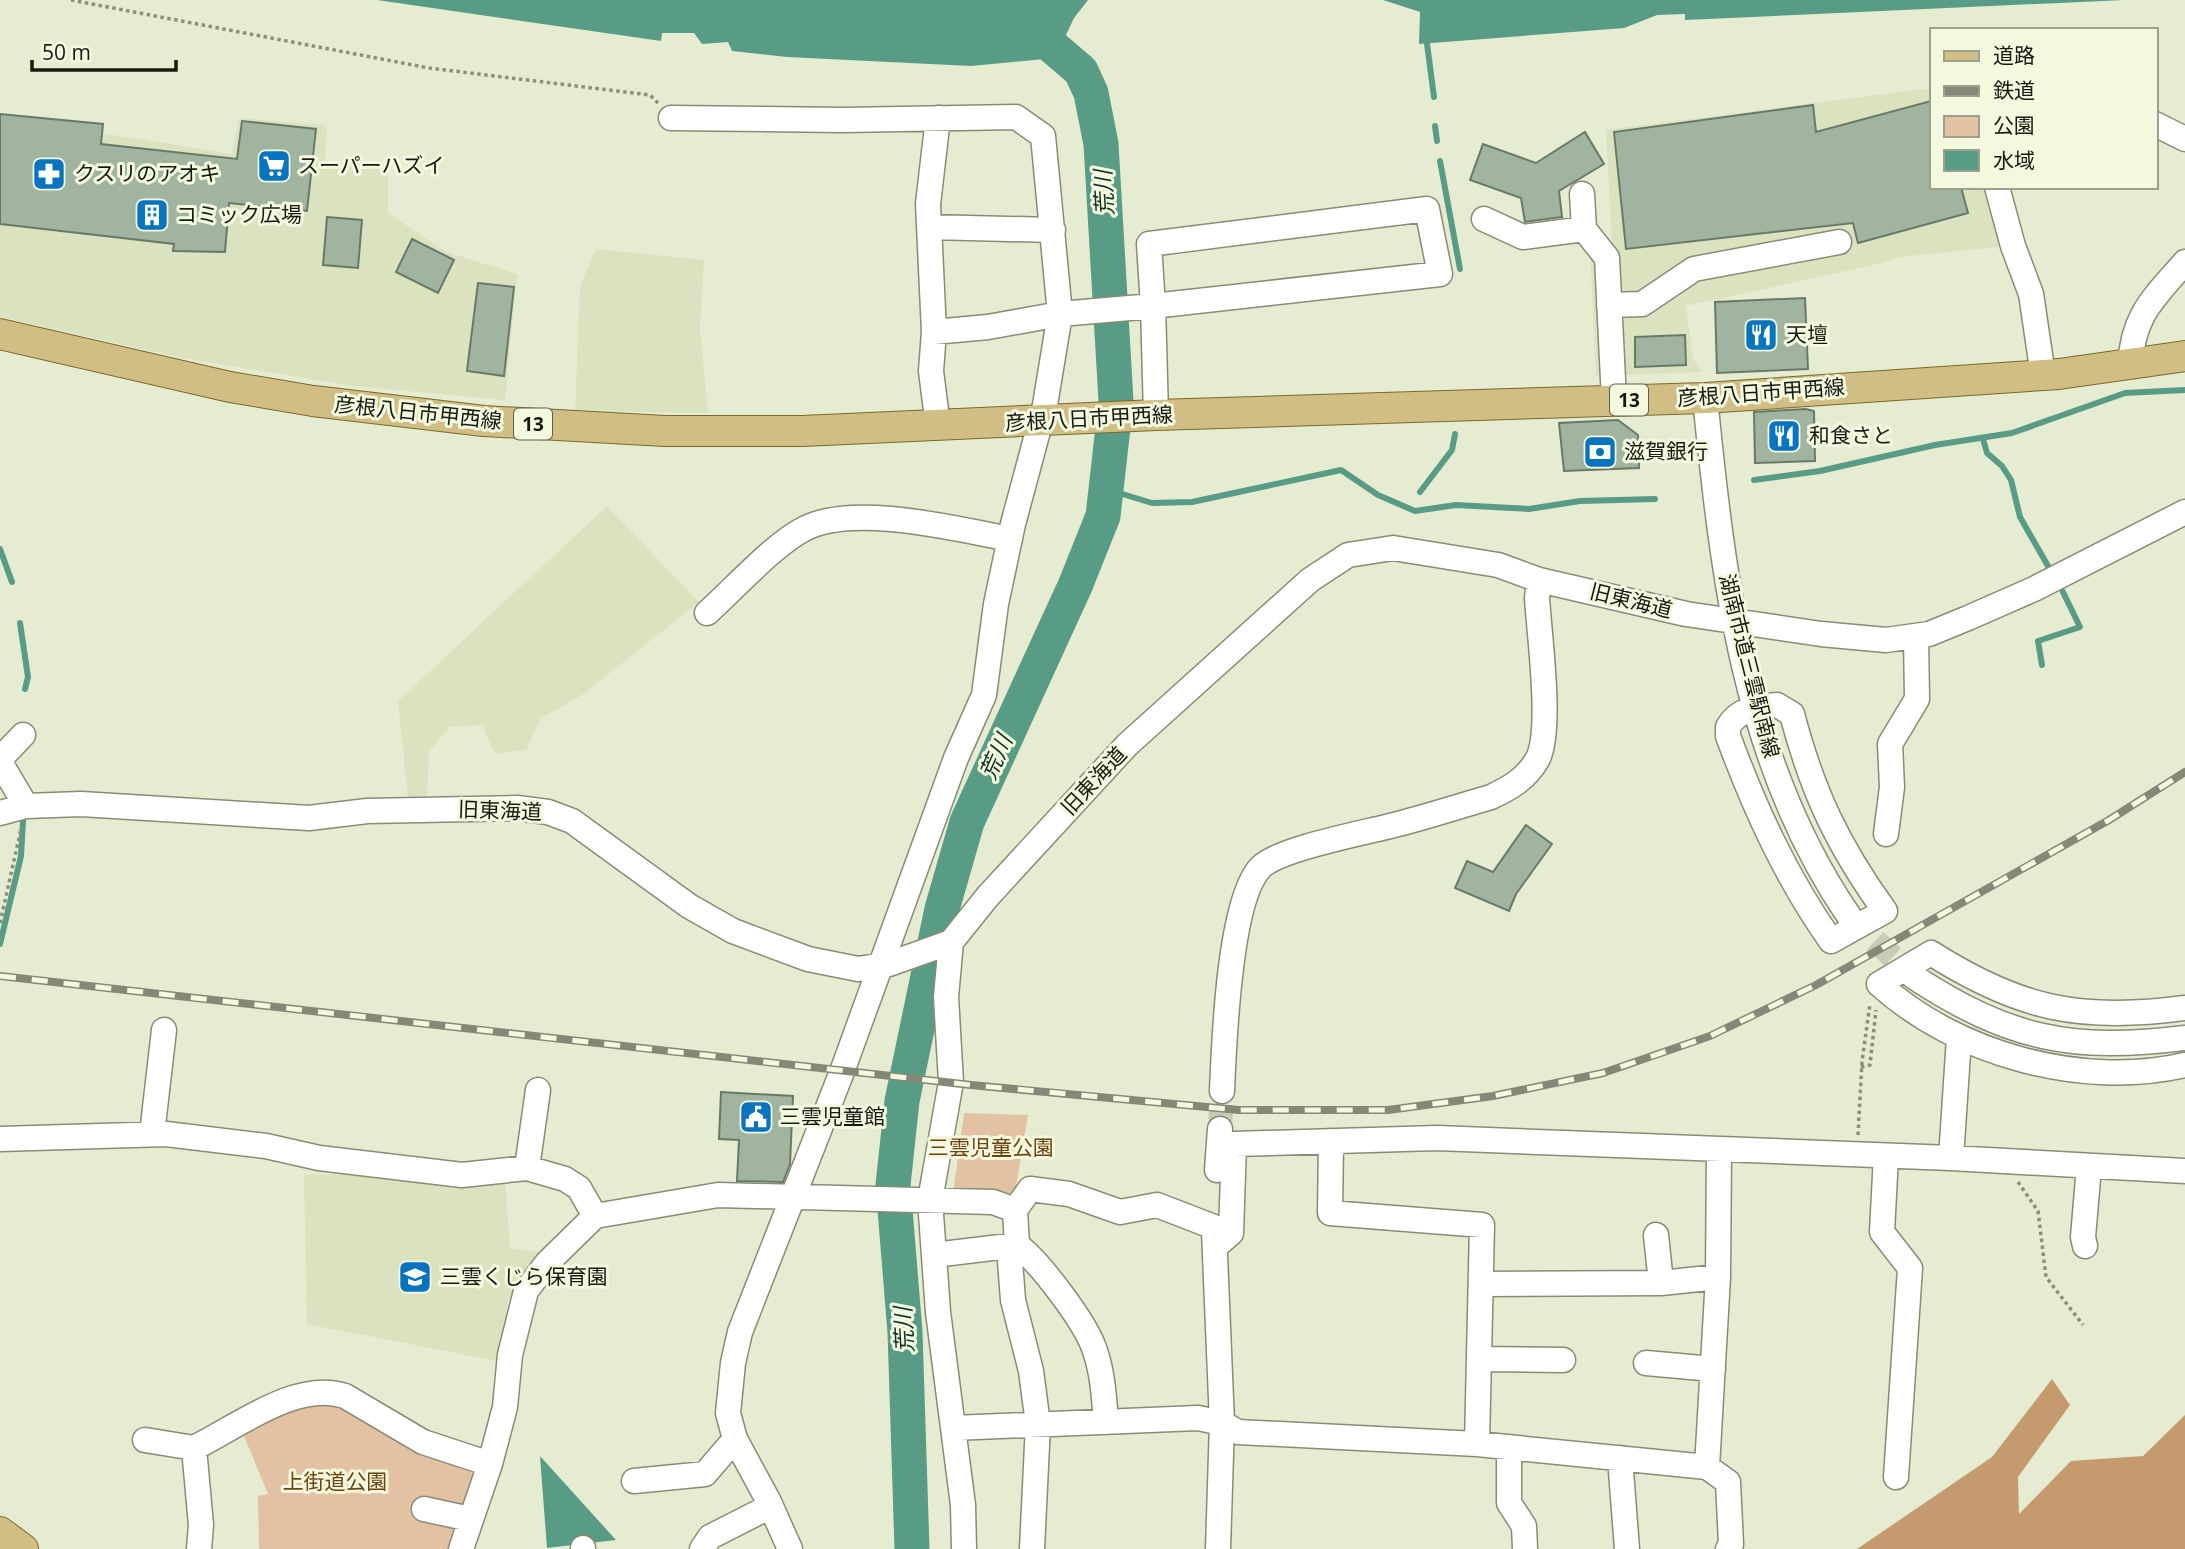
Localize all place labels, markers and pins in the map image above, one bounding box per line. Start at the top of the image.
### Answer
supermarket icon: スーパーハズイ [255,147,293,185]
place label: スーパーハズイ [298,151,444,179]
pharmacy icon: クスリのアオキ [30,155,68,193]
place label: クスリのアオキ [74,159,220,187]
building icon: コミック広場 [133,196,171,234]
place label: コミック広場 [176,200,302,228]
restaurant icon: 天壇 [1742,316,1780,354]
place label: 天壇 [1786,320,1828,348]
restaurant icon: 和食さと [1765,417,1803,455]
place label: 和食さと [1809,421,1893,449]
bank icon: 滋賀銀行 [1581,433,1619,471]
place label: 滋賀銀行 [1624,437,1708,465]
public building icon: 三雲児童館 [737,1098,775,1136]
place label: 三雲児童館 [780,1102,885,1130]
school or university icon: 三雲くじら保育園 [396,1258,434,1296]
place label: 三雲くじら保育園 [440,1262,608,1290]

